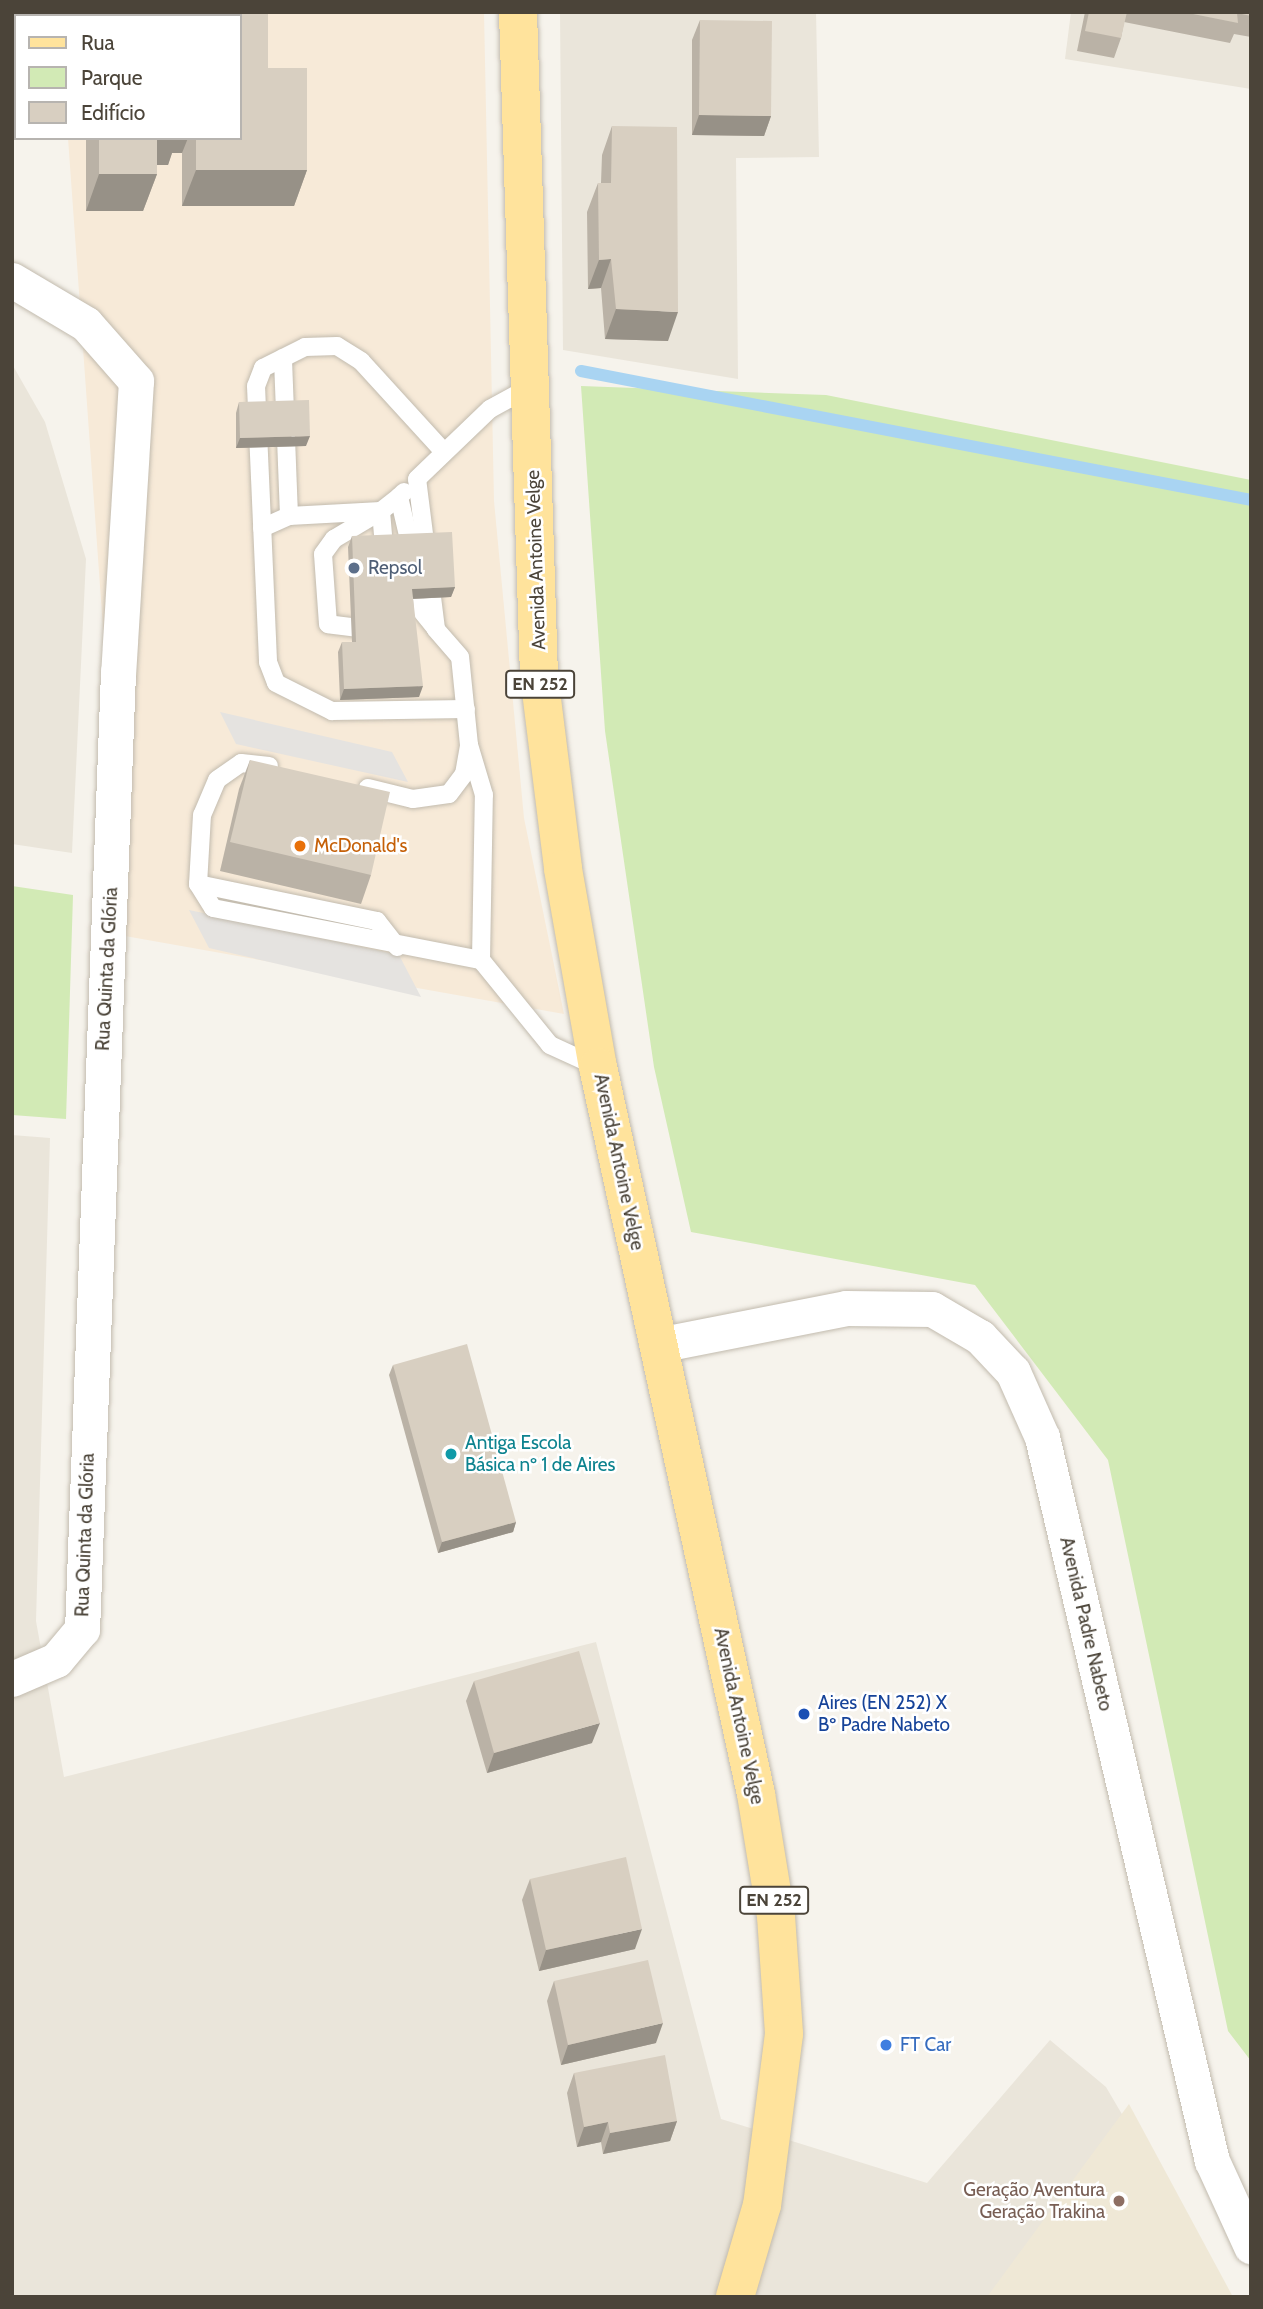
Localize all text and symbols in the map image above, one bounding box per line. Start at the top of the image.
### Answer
legend [14,14,242,140]
text: Rua [81,30,115,55]
text: Parque [81,65,143,90]
text: Edifício [81,100,145,125]
street label: Avenida Antoine Velge [521,470,551,650]
place label: Repsol [368,557,422,579]
marker: Repsol [346,560,362,576]
road number: EN 252 [505,670,575,698]
place label: McDonald's [314,835,407,857]
marker: McDonald's [292,838,308,854]
street label: Rua Quinta da Glória [91,887,123,1051]
street label: Avenida Antoine Velge [589,1072,649,1252]
place label: Antiga Escola Básica nº 1 de Aires [465,1432,615,1476]
marker: Antiga Escola Básica nº 1 de Aires [443,1446,459,1462]
street label: Rua Quinta da Glória [71,1453,99,1617]
street label: Avenida Padre Nabeto [1055,1535,1117,1713]
street label: Avenida Antoine Velge [709,1626,769,1806]
place label: Aires (EN 252) X Bº Padre Nabeto [818,1692,950,1736]
marker: Aires (EN 252) X Bº Padre Nabeto [796,1706,812,1722]
road number: EN 252 [739,1886,809,1914]
place label: FT Car [900,2034,951,2056]
marker: FT Car [878,2037,894,2053]
place label: Geração Aventura Geração Trakina [963,2179,1105,2223]
marker: Geração Aventura Geração Trakina [1111,2193,1127,2209]

